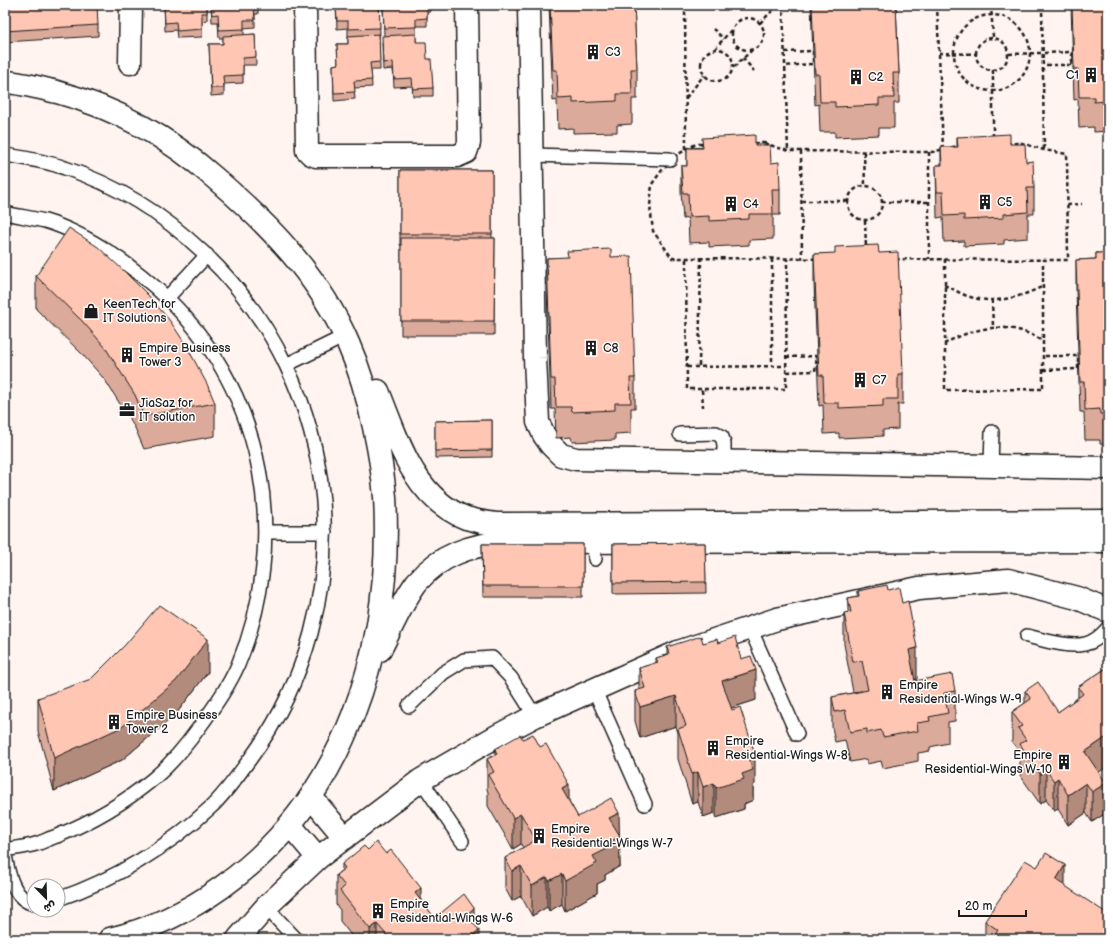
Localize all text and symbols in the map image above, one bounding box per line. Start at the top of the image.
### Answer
building icon: C3 [584,43,602,61]
place label: C3 [605,45,621,60]
building icon: C1 [1082,66,1100,84]
building icon: C2 [847,68,865,86]
place label: C1 [1066,68,1079,83]
place label: C2 [868,70,884,85]
building icon: C5 [976,193,994,211]
building icon: C4 [722,195,740,213]
place label: C5 [997,195,1013,210]
place label: C4 [743,197,760,212]
place label: KeenTech for IT Solutions [103,297,176,326]
shop icon: KeenTech for IT Solutions [82,302,100,320]
building icon: C8 [582,339,600,357]
place label: Empire Business Tower 3 [139,341,231,370]
place label: C8 [603,341,619,356]
building icon: Empire Business Tower 3 [118,346,136,364]
building icon: C7 [851,371,869,389]
place label: C7 [872,373,887,388]
place label: JiaSaz for IT solution [139,396,196,425]
office icon: JiaSaz for IT solution [118,401,136,419]
place label: Empire Residential-Wings W-9 [899,678,1022,707]
building icon: Empire Residential-Wings W-9 [878,683,896,701]
place label: Empire Business Tower 2 [126,708,218,737]
building icon: Empire Business Tower 2 [105,713,123,731]
place label: Empire Residential-Wings W-8 [725,734,848,763]
building icon: Empire Residential-Wings W-8 [704,739,722,757]
place label: Empire Residential-Wings W-10 [925,748,1052,777]
building icon: Empire Residential-Wings W-10 [1055,753,1073,771]
place label: Empire Residential-Wings W-7 [551,822,673,851]
building icon: Empire Residential-Wings W-7 [530,827,548,845]
north arrow [26,878,66,918]
scale bar [959,892,1026,918]
place label: Empire Residential-Wings W-6 [390,897,513,926]
text: ش [42,898,58,915]
text: 20 m [965,899,992,914]
building icon: Empire Residential-Wings W-6 [369,902,387,920]

